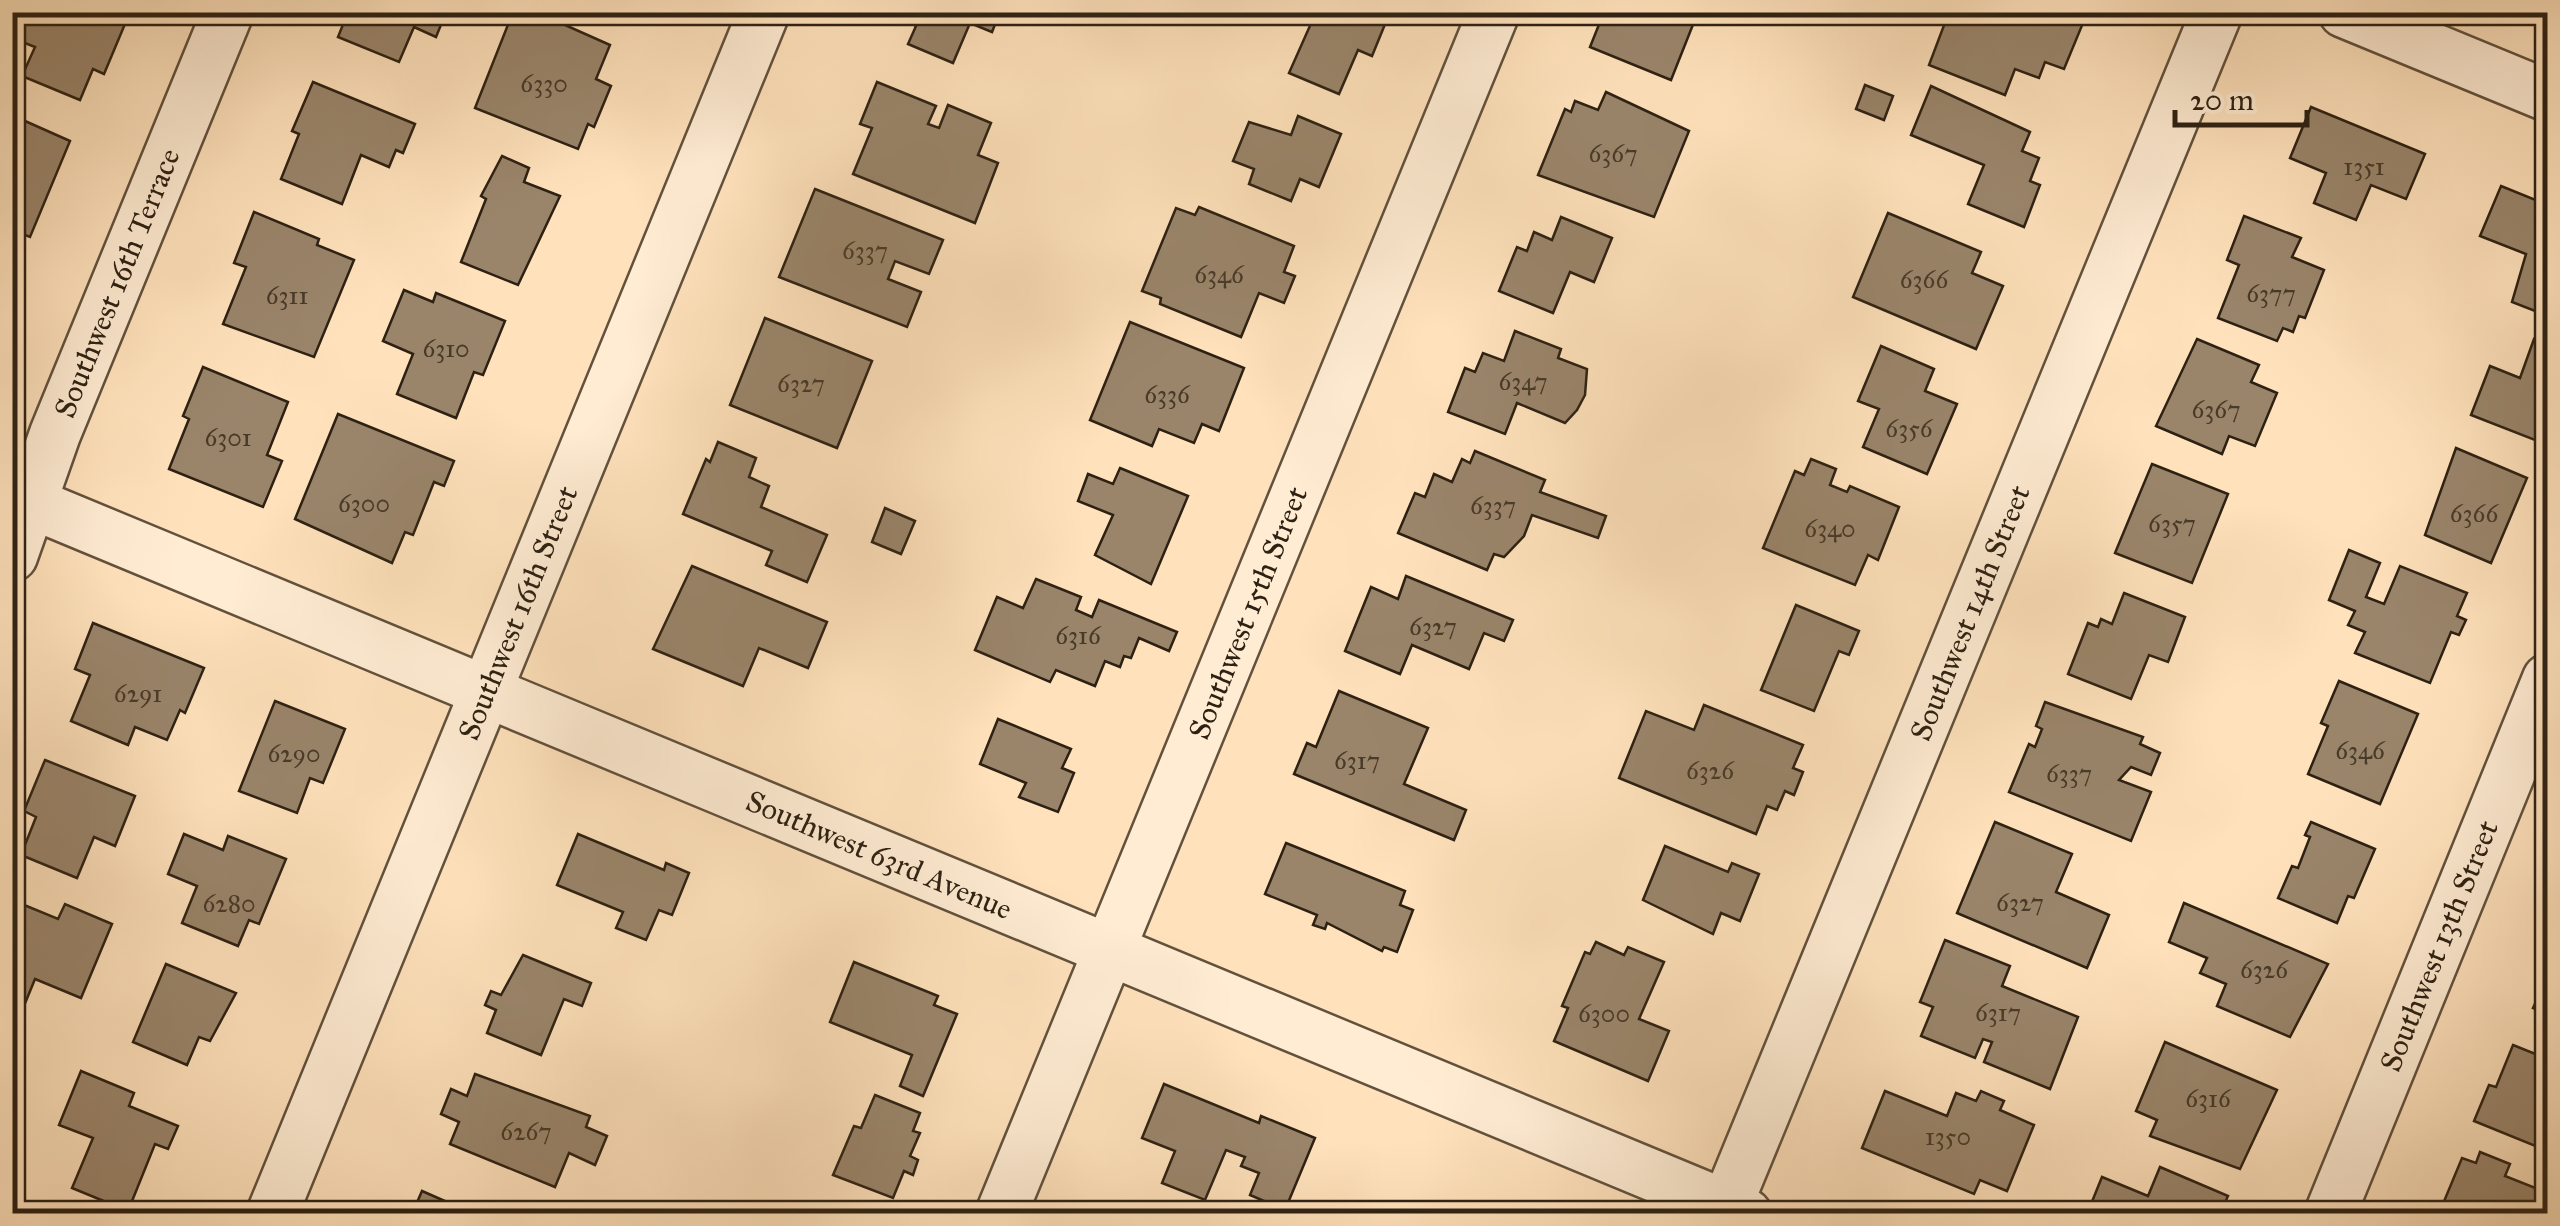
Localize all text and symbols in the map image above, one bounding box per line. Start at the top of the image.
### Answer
scale bar [2175,65,2308,127]
house number: 6330 [520,68,568,99]
text: 20 m [2190,82,2254,118]
house number: 6367 [1589,138,1637,169]
street label: Southwest 16th Terrace [46,143,188,423]
house number: 1351 [2343,151,2385,182]
house number: 6337 [842,235,888,266]
house number: 6346 [1194,259,1245,290]
house number: 6366 [1900,264,1949,295]
house number: 6377 [2246,278,2296,309]
house number: 6311 [266,280,308,311]
house number: 6310 [422,333,470,364]
house number: 6347 [1499,366,1548,397]
house number: 6327 [777,368,825,399]
house number: 6336 [1144,379,1191,410]
house number: 6367 [2192,394,2240,425]
house number: 6356 [1885,413,1934,444]
house number: 6301 [204,422,252,453]
street label: Southwest 16th Street [451,480,586,745]
street label: Southwest 14th Street [1902,480,2038,746]
street label: Southwest 15th Street [1181,481,1315,745]
house number: 6300 [338,488,390,519]
house number: 6337 [1470,490,1516,521]
house number: 6366 [2450,498,2499,529]
house number: 6357 [2148,508,2196,539]
house number: 6340 [1804,513,1856,544]
house number: 6327 [1409,611,1457,642]
house number: 6316 [1055,620,1102,651]
house number: 6291 [114,678,162,709]
house number: 6346 [2335,735,2386,766]
house number: 6290 [267,738,321,769]
house number: 6317 [1334,745,1380,776]
house number: 6326 [1686,755,1735,786]
house number: 6337 [2046,758,2092,789]
street label: Southwest 63rd Avenue [741,783,1017,927]
street label: Southwest 13th Street [2372,815,2506,1077]
house number: 6327 [1996,887,2044,918]
house number: 6280 [203,888,256,919]
house number: 6326 [2240,954,2289,985]
house number: 6317 [1975,997,2021,1028]
house number: 6300 [1578,998,1630,1029]
house number: 6316 [2185,1083,2232,1114]
house number: 6267 [500,1116,552,1147]
house number: 1350 [1925,1121,1971,1152]

